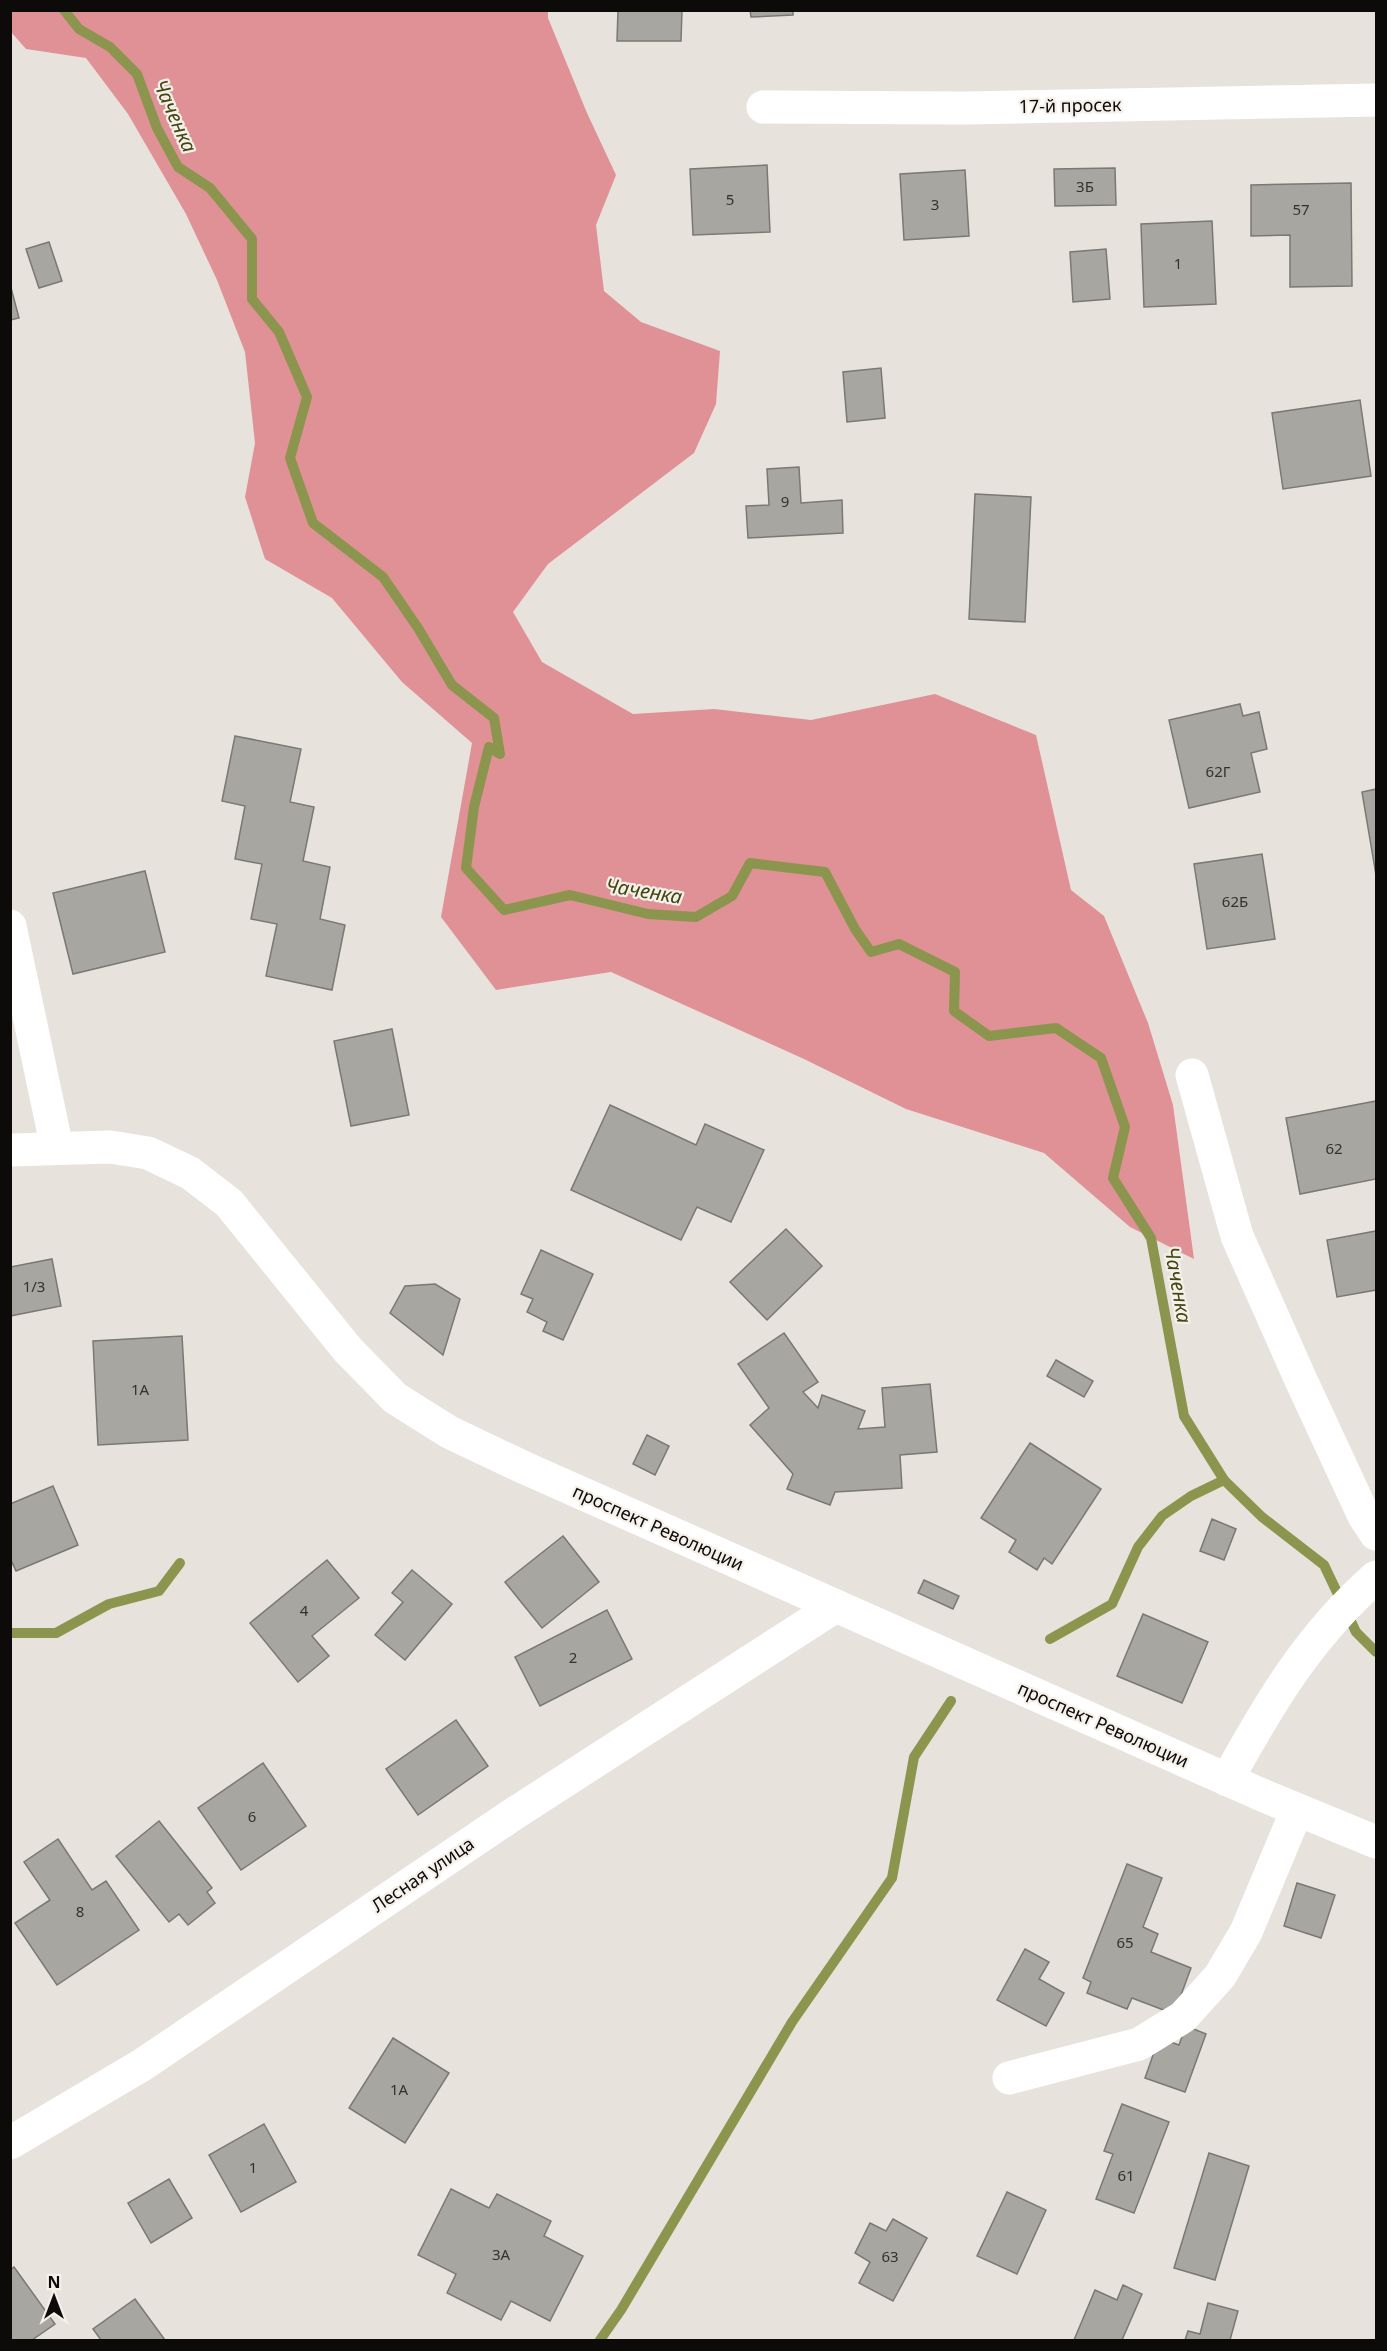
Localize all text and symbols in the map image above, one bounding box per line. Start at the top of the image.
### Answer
water label: Чаченка [147,75,203,157]
street label: 17-й просек [1018,92,1122,118]
house number: 3Б [1076,176,1094,196]
house number: 5 [726,189,734,209]
house number: 3 [931,194,939,214]
house number: 57 [1292,199,1310,219]
house number: 1 [1174,253,1182,273]
house number: 9 [781,491,789,511]
house number: 62Г [1206,761,1231,781]
water label: Чаченка [604,871,684,910]
house number: 62Б [1222,891,1248,911]
house number: 62 [1325,1138,1343,1158]
water label: Чаченка [1158,1245,1198,1325]
house number: 1/3 [23,1276,45,1296]
house number: 1А [131,1379,150,1399]
street label: проспект Революции [569,1479,748,1576]
house number: 4 [300,1600,309,1620]
house number: 2 [569,1647,577,1667]
street label: проспект Революции [1014,1676,1193,1773]
house number: 6 [248,1806,256,1826]
street label: Лесная улица [367,1831,478,1917]
house number: 8 [76,1901,84,1921]
house number: 65 [1116,1932,1134,1952]
house number: 1А [390,2079,409,2099]
house number: 1 [249,2157,257,2177]
house number: 61 [1117,2165,1135,2185]
house number: 3А [492,2244,511,2264]
house number: 63 [881,2246,899,2266]
north arrow [24,2267,84,2327]
text: N [47,2271,61,2293]

